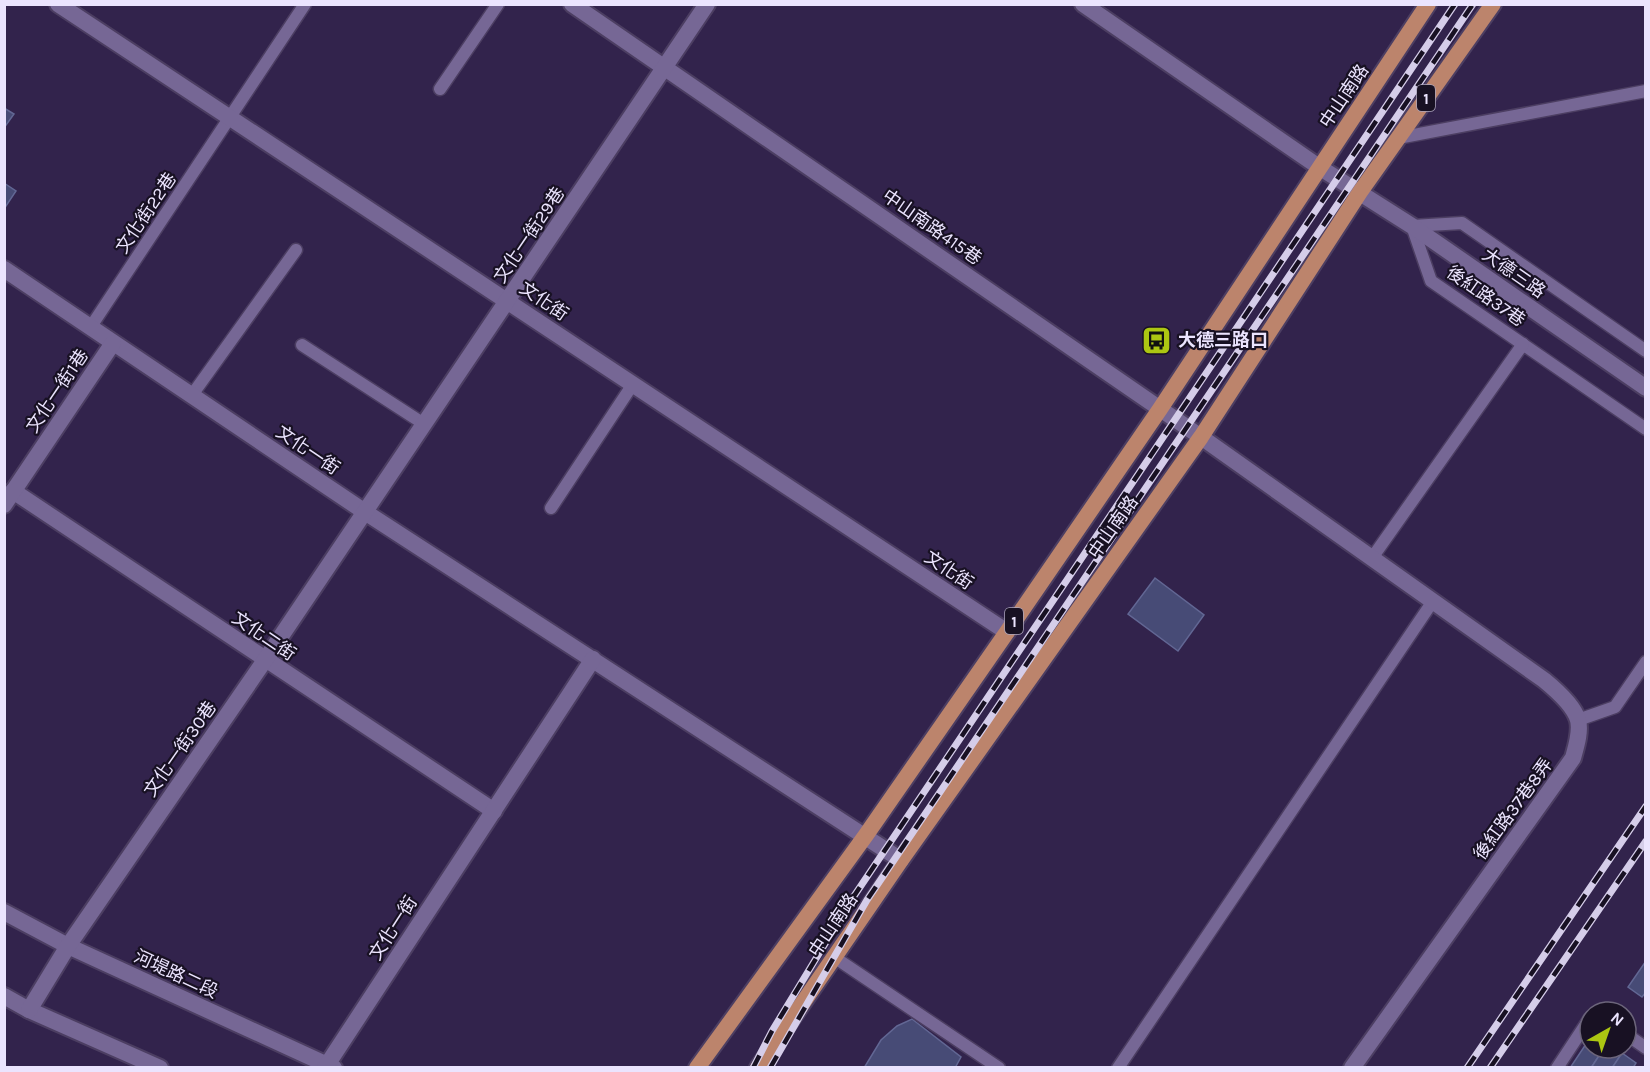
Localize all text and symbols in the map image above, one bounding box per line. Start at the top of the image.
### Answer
street label: 中山南路 [1315,60,1373,132]
road number: 1 [1417,85,1435,111]
street label: 文化街22巷 [111,168,181,258]
street label: 文化一街29巷 [489,183,569,287]
street label: 中山南路415巷 [878,185,986,269]
street label: 大德三路 [1478,243,1550,303]
street label: 後紅路37巷 [1442,261,1530,331]
street label: 文化街 [515,277,573,325]
bus stop icon: 大德三路口 [1141,324,1173,356]
place label: 大德三路口 [1178,329,1268,351]
street label: 文化一街1巷 [21,345,93,437]
street label: 文化一街 [272,421,344,479]
street label: 中山南路 [1083,491,1143,563]
street label: 文化街 [920,546,978,594]
street label: 文化二街 [228,607,300,665]
road number: 1 [1005,608,1023,634]
street label: 文化一街30巷 [139,697,221,801]
street label: 後紅路37巷8弄 [1469,754,1557,864]
street label: 中山南路 [804,889,862,961]
street label: 文化一街 [364,892,422,964]
street label: 河堤路二段 [131,945,221,1003]
north arrow [1578,1000,1638,1060]
text: N [1607,1008,1628,1030]

